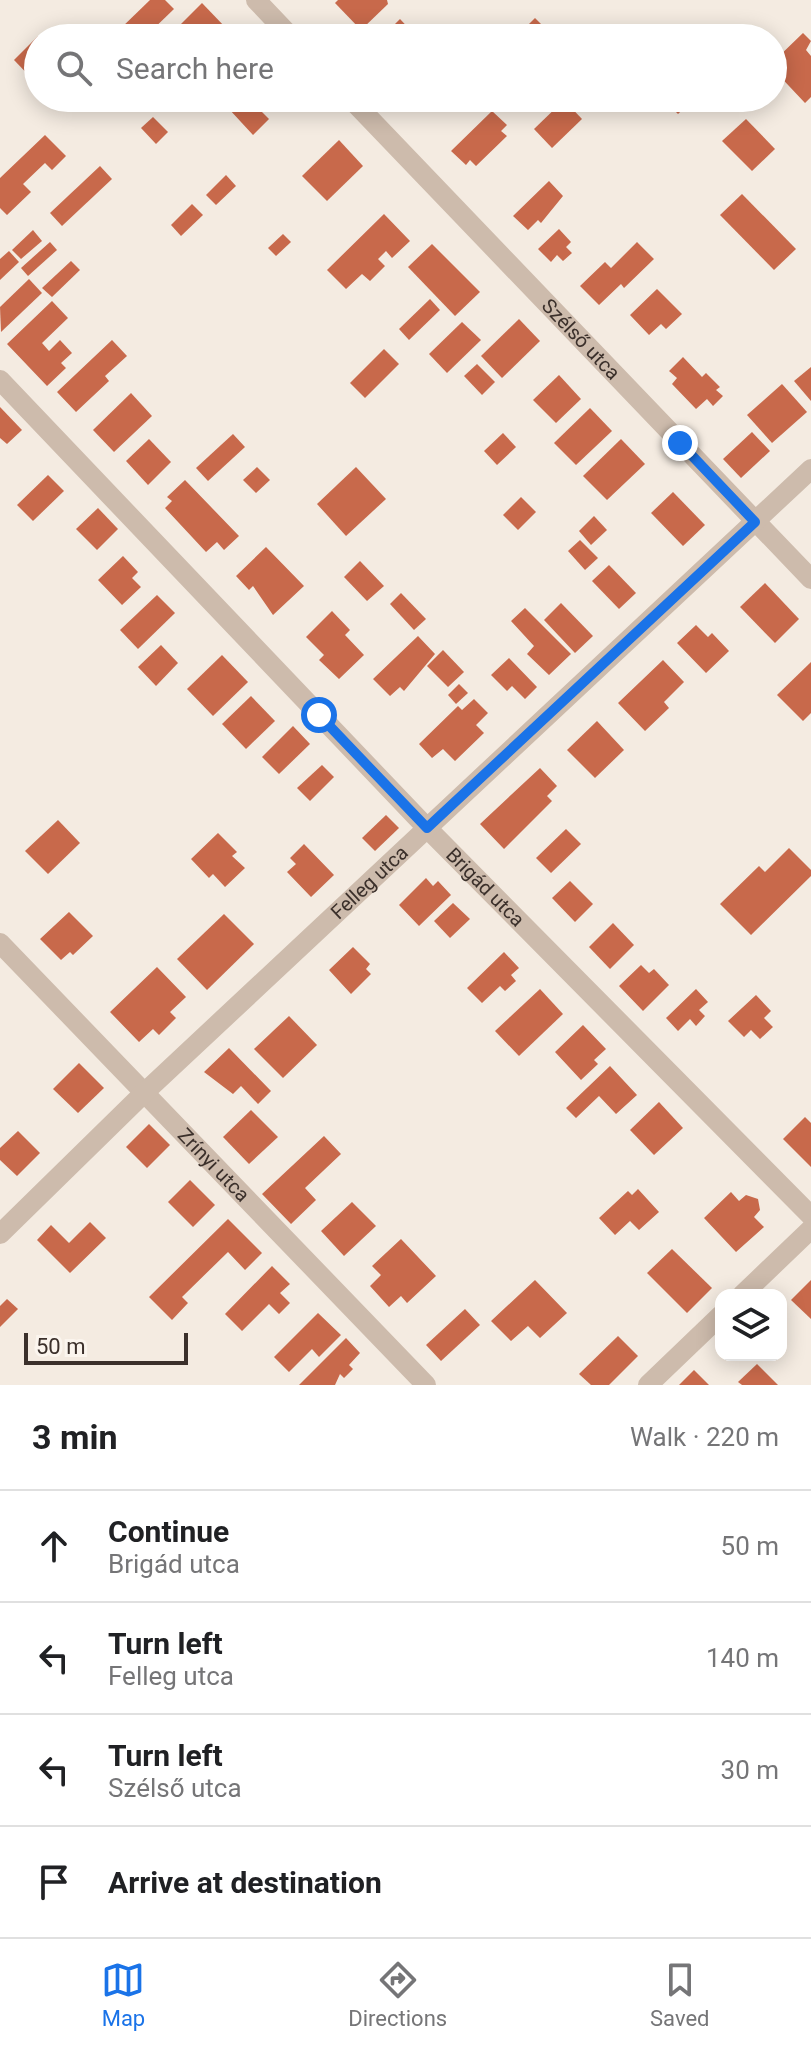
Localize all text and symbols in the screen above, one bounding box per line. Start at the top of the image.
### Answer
search box [24,24,787,112]
icon: search [52,46,96,90]
text: Search here [116,51,274,86]
street label: Szélső utca [537,294,625,385]
route end [662,425,698,461]
route start [301,697,337,733]
street label: Felleg utca [326,840,413,924]
street label: Brigád utca [441,843,530,932]
street label: Zrínyi utca [173,1123,255,1207]
map controls [715,1289,787,1361]
button: layers [715,1289,787,1361]
scale bar [24,1329,188,1365]
text: 50 m [36,1334,85,1359]
text: 3 min [32,1417,117,1457]
text: Walk · 220 m [630,1422,779,1452]
text: Continue [108,1514,229,1549]
icon: ahead [32,1524,76,1568]
text: 50 m [721,1531,779,1561]
text: Brigád utca [108,1549,240,1579]
text: Turn left [108,1626,223,1661]
icon: left [32,1636,76,1680]
text: 140 m [706,1643,779,1673]
text: Felleg utca [108,1661,234,1691]
text: Turn left [108,1738,223,1773]
icon: left [32,1748,76,1792]
text: 30 m [721,1755,779,1785]
text: Szélső utca [108,1773,242,1803]
icon: arrive [32,1860,76,1904]
text: Arrive at destination [108,1865,382,1900]
tab: Map [101,1958,145,2031]
tab: Directions [348,1958,447,2031]
tab: Saved [650,1958,710,2031]

